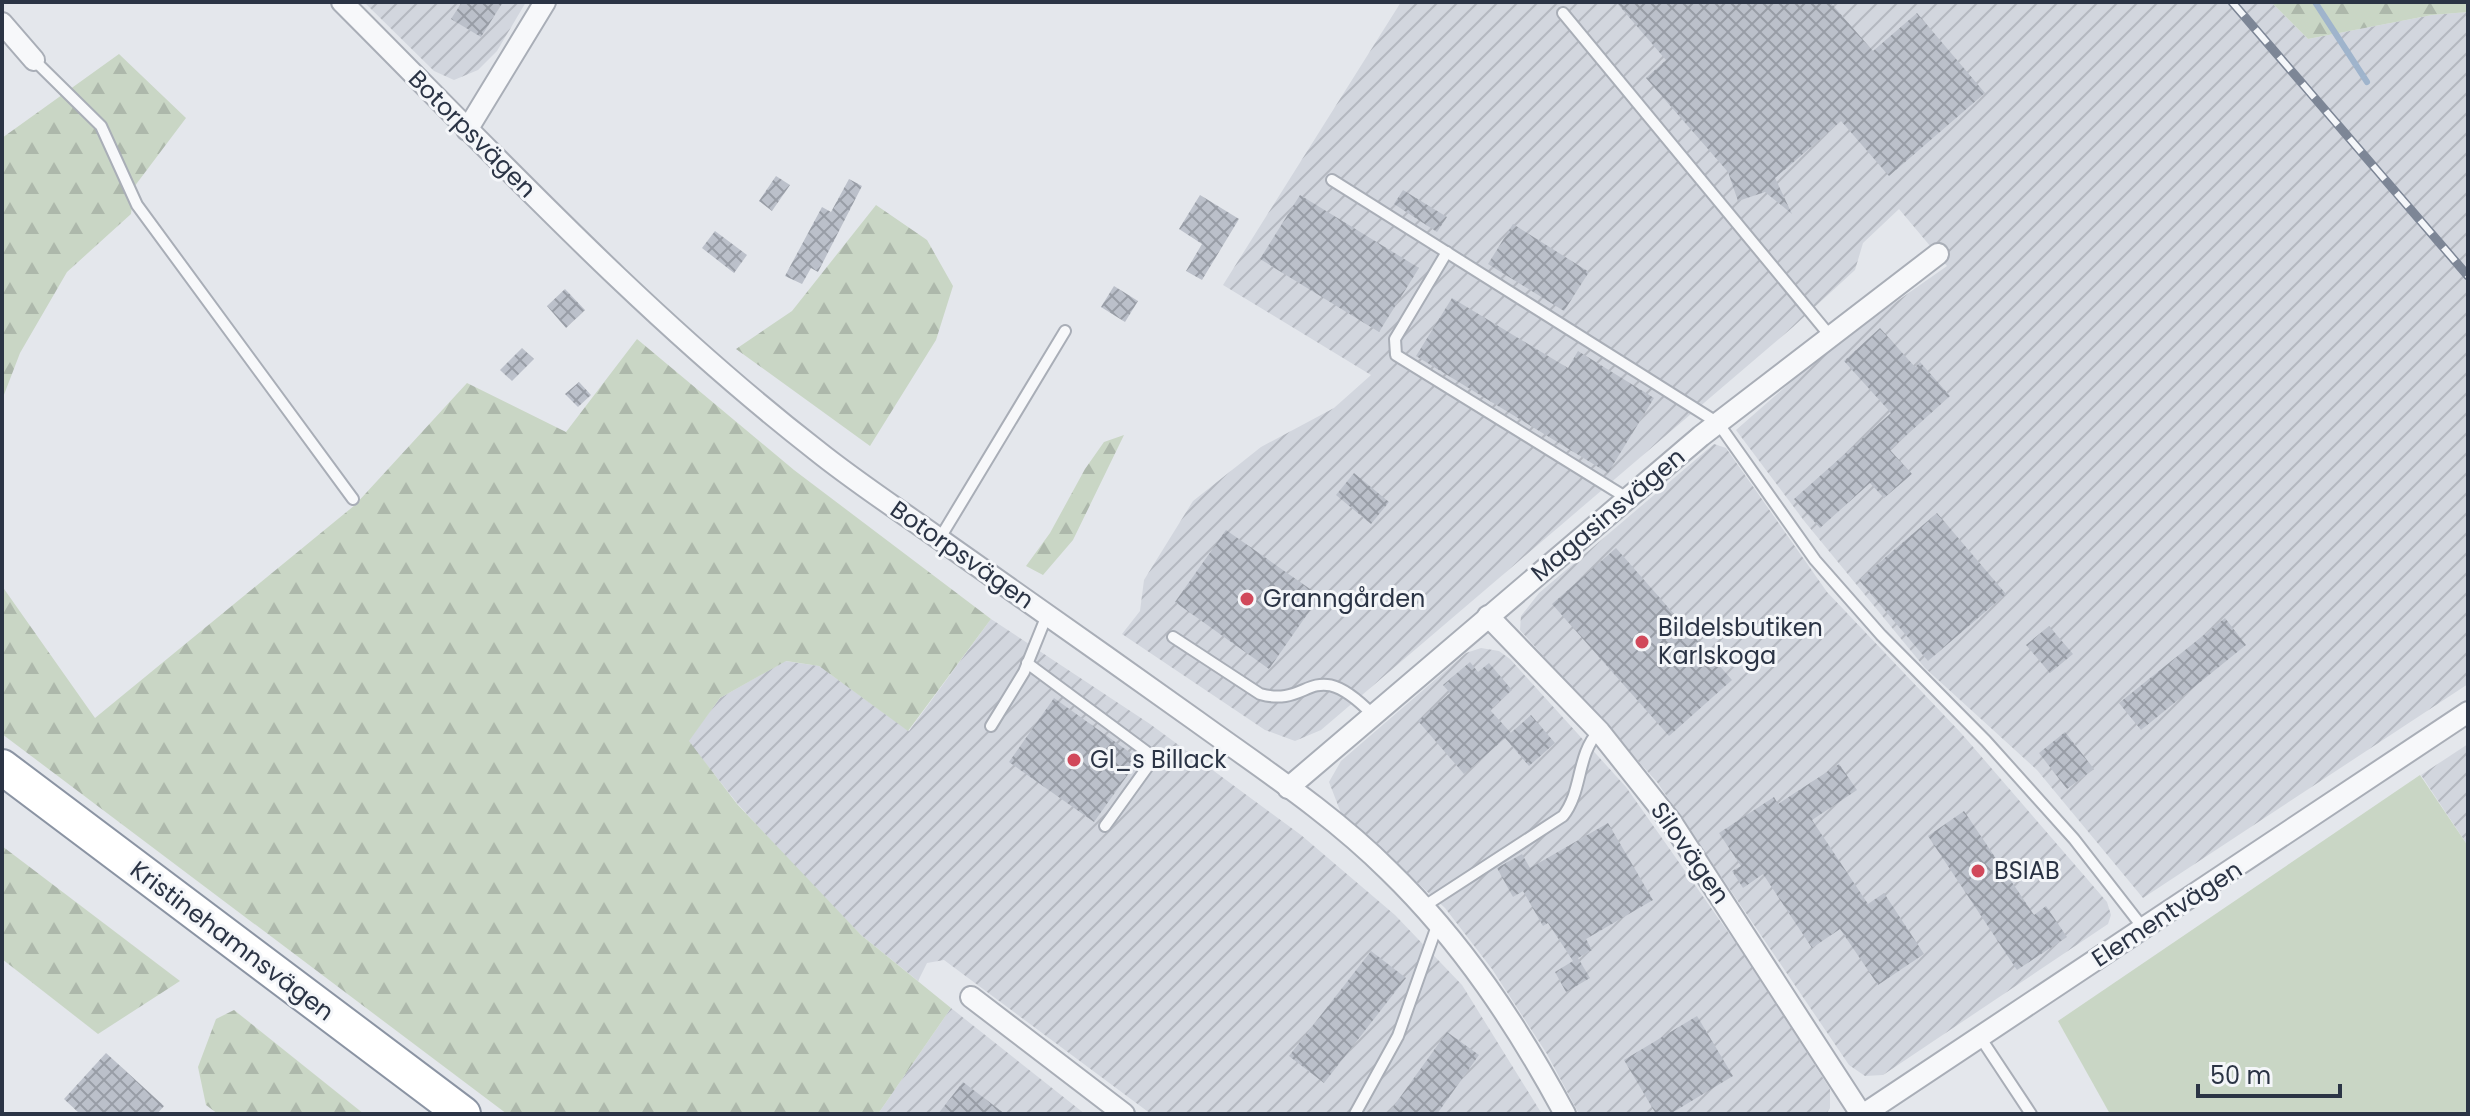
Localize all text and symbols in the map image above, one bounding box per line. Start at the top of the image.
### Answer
street label: Botorpsvägen [401,63,543,205]
street label: Magasinsvägen [1524,440,1692,589]
street label: Botorpsvägen [884,493,1041,616]
place label: Granngården [1263,582,1425,615]
marker: Granngården [1238,590,1256,608]
place label: Bildelsbutiken Karlskoga [1658,611,1823,672]
marker: Bildelsbutiken Karlskoga [1633,633,1651,651]
place label: Gl_s Billack [1090,743,1227,776]
marker: Gl_s Billack [1065,751,1083,769]
street label: Silovägen [1643,795,1738,910]
street label: Kristinehamnsvägen [124,853,341,1028]
street label: Elementvägen [2085,853,2248,975]
place label: BSIAB [1994,854,2060,887]
marker: BSIAB [1969,862,1987,880]
scale bar [2198,1048,2340,1098]
text: 50 m [2210,1059,2271,1092]

